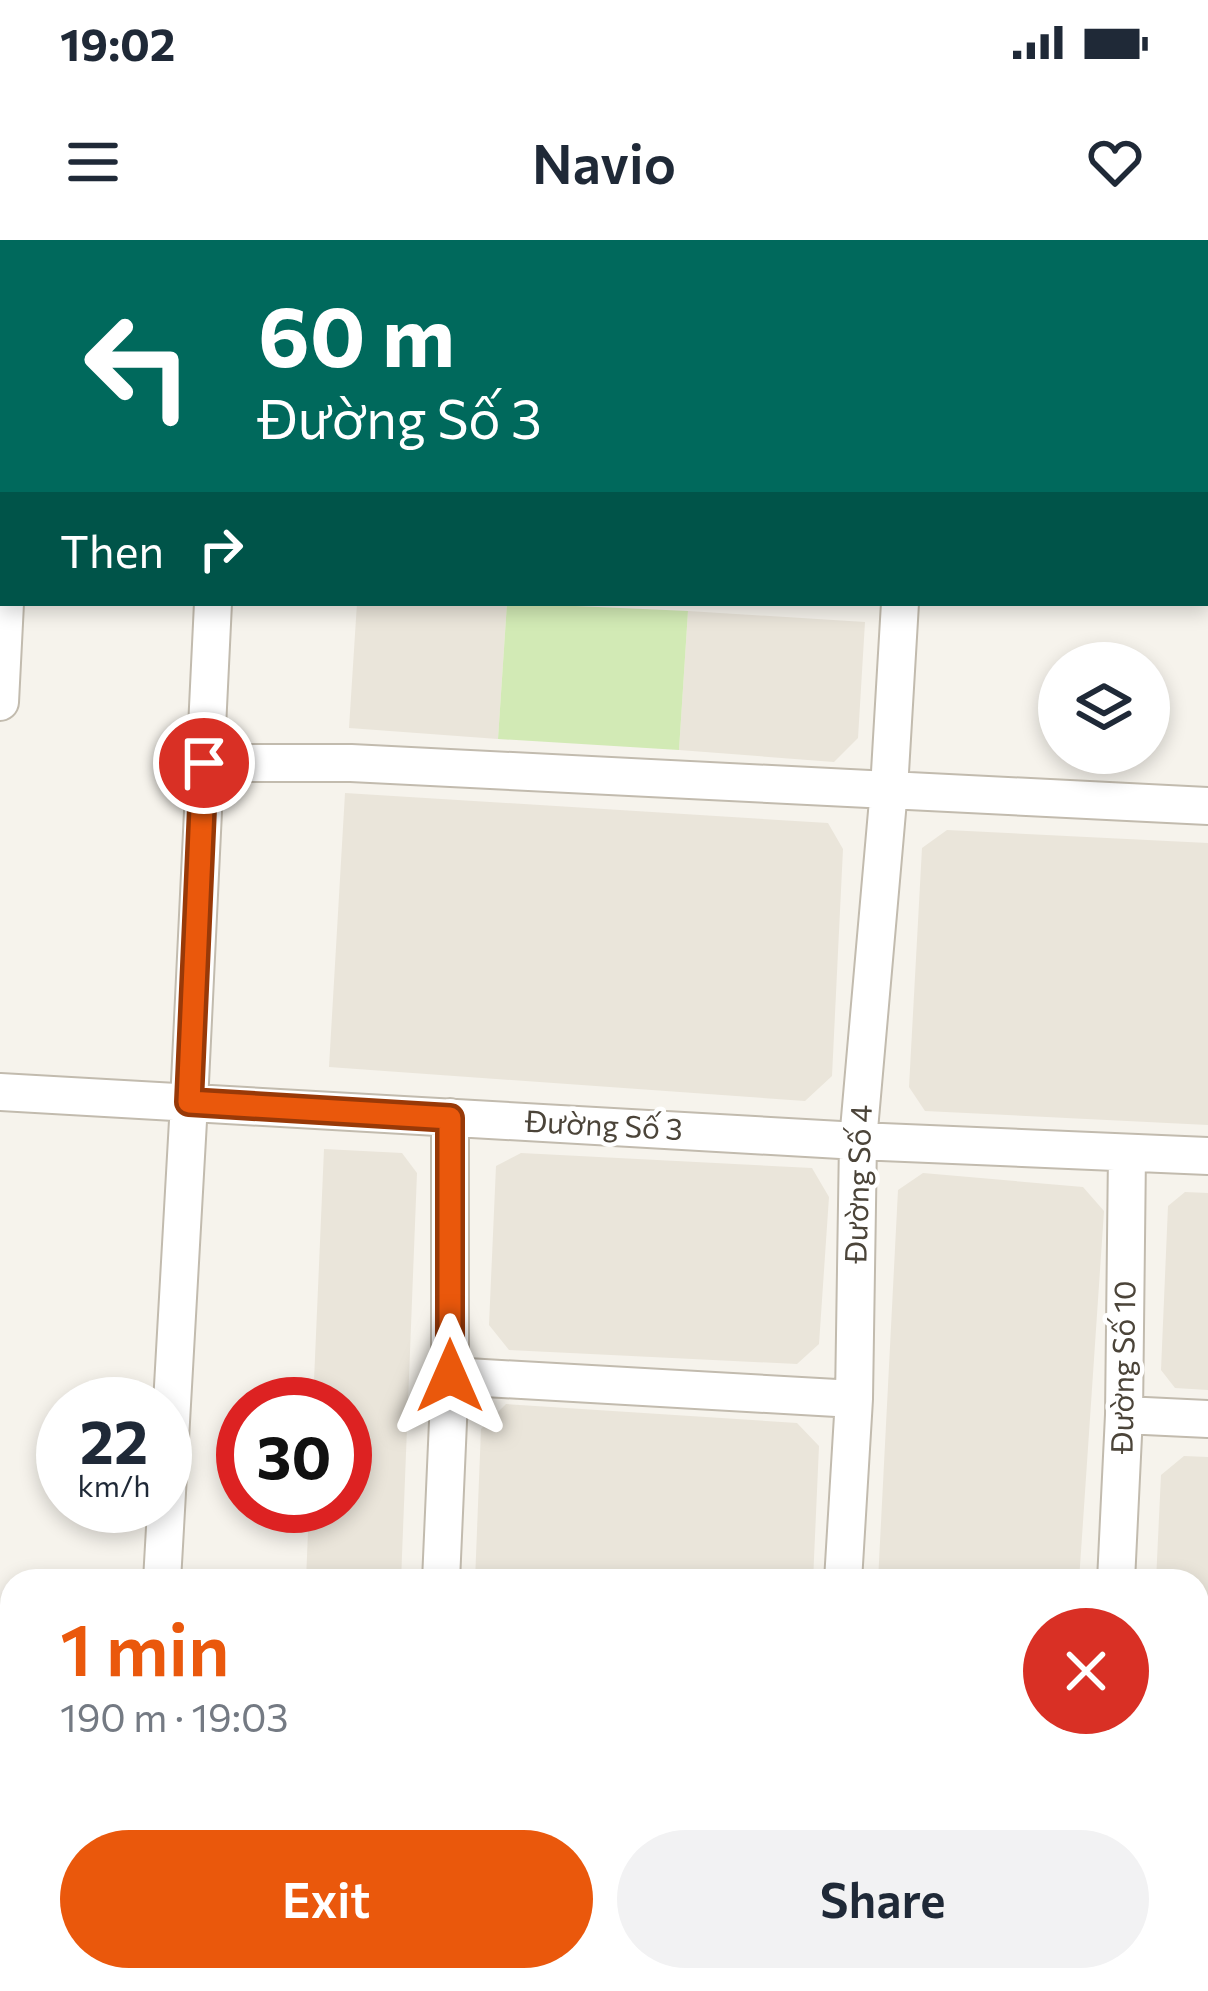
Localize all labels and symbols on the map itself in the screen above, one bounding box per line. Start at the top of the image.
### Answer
pin [153,712,255,814]
street label: Đường Số 3 [523,1101,684,1146]
street label: Đường Số 4 [835,1104,878,1265]
street label: Đường Số 10 [1101,1280,1142,1455]
position arrow [387,1313,513,1439]
speed limit sign: 30 [216,1377,372,1533]

